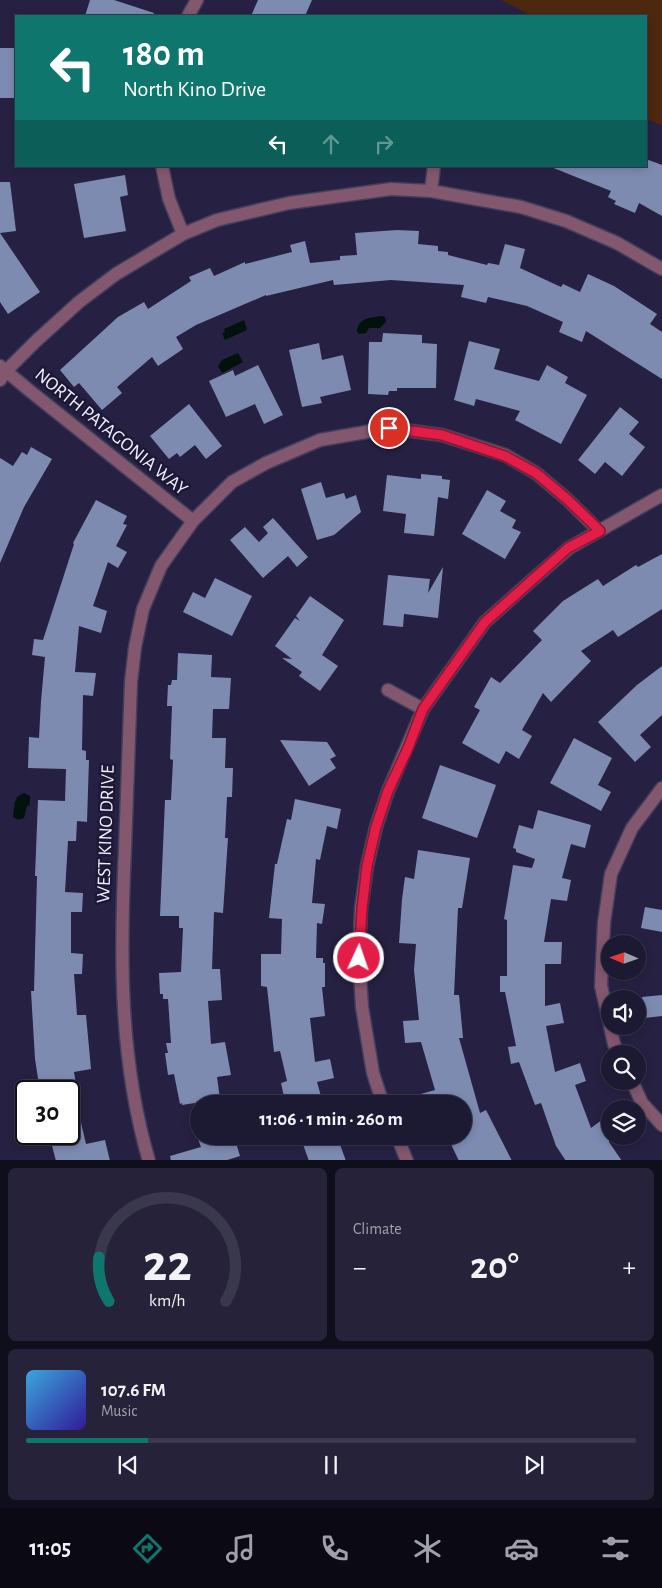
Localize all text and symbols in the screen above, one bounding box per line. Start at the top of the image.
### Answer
icon: left [40,35,105,100]
text: 180 m [123,37,205,72]
text: North Kino Drive [123,78,266,100]
icon: left [264,130,292,158]
icon: ahead [317,130,345,158]
icon: right [370,130,398,158]
street label: NORTH PATAGONIA WAY [31,365,191,499]
pin [368,407,410,449]
icon: arrive [375,414,403,442]
street label: WEST KINO DRIVE [94,765,118,903]
position arrow [332,931,384,983]
north arrow [601,935,646,980]
map controls [601,935,646,1145]
button: sound [601,990,646,1035]
button: search [601,1045,646,1090]
speed limit sign: 30 [15,1080,80,1145]
button: layers [601,1100,646,1145]
text: 11:06 · 1 min · 260 m [259,1110,403,1129]
text: Climate [353,1221,402,1237]
text: 22 [143,1238,192,1290]
text: 20° [470,1248,519,1286]
text: − [353,1254,366,1282]
text: + [623,1254,636,1282]
text: km/h [149,1292,186,1310]
text: 107.6 FM [101,1381,166,1400]
text: Music [101,1403,137,1419]
icon: previous [114,1451,142,1479]
icon: pause [317,1451,345,1479]
icon: next [520,1451,548,1479]
icon: directions [130,1531,165,1566]
icon: music [223,1531,258,1566]
icon: phone [317,1531,352,1566]
icon: climate [410,1531,445,1566]
icon: car [504,1531,539,1566]
icon: filters [598,1531,633,1566]
text: 11:05 [29,1537,71,1559]

